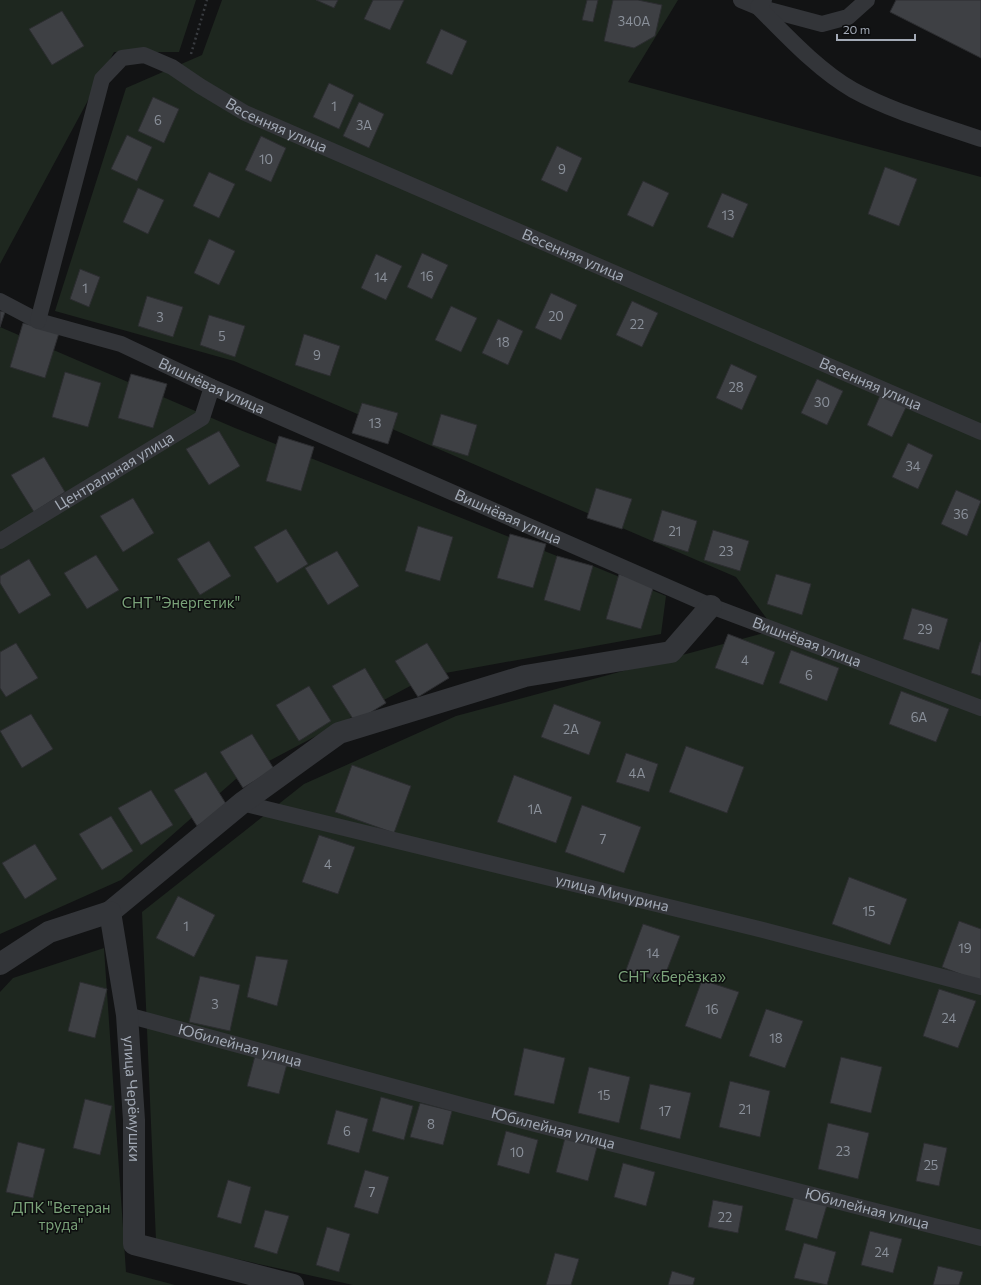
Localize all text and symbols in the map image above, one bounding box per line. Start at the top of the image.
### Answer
house number: 340А [618,13,650,29]
scale bar [837,16,915,42]
text: 20 m [843,22,870,36]
street label: Весенняя улица [223,94,330,156]
house number: 1 [331,98,337,114]
house number: 6 [154,112,162,128]
house number: 3А [356,117,372,133]
house number: 10 [259,151,273,167]
house number: 9 [558,161,566,177]
house number: 13 [722,207,734,223]
street label: Весенняя улица [520,224,628,284]
house number: 16 [420,268,434,284]
house number: 14 [374,269,388,285]
house number: 1 [82,280,88,296]
house number: 20 [548,308,564,324]
house number: 3 [156,309,164,325]
house number: 22 [630,316,644,332]
house number: 5 [218,328,226,344]
house number: 18 [496,334,510,350]
house number: 9 [313,347,321,363]
street label: Вишнёвая улица [156,353,268,417]
street label: Весенняя улица [817,353,925,413]
house number: 28 [728,379,744,395]
house number: 30 [814,394,830,410]
house number: 13 [369,415,381,431]
street label: Центральная улица [51,427,177,514]
house number: 34 [905,458,921,474]
street label: Вишнёвая улица [452,485,565,547]
house number: 36 [953,506,969,522]
house number: 21 [669,523,681,539]
house number: 23 [719,543,733,559]
park label: СНТ "Энергетик" [122,593,240,611]
street label: Вишнёвая улица [750,613,864,670]
house number: 29 [917,621,933,637]
house number: 4 [741,652,749,668]
house number: 6 [805,667,813,683]
house number: 6А [911,709,927,725]
house number: 2А [563,721,579,737]
house number: 4А [629,765,645,781]
house number: 1А [528,801,542,817]
house number: 7 [600,831,607,847]
house number: 4 [324,856,332,872]
street label: улица Мичурина [554,870,671,915]
house number: 15 [862,903,876,919]
house number: 1 [183,918,189,934]
house number: 19 [958,940,972,956]
house number: 14 [646,945,660,961]
park label: СНТ «Берёзка» [618,967,727,985]
house number: 3 [211,996,219,1012]
house number: 16 [705,1001,719,1017]
house number: 24 [942,1010,957,1026]
street label: Юбилейная улица [176,1019,304,1070]
house number: 18 [769,1030,783,1046]
street label: улица Черёмушки [120,1035,144,1162]
house number: 15 [597,1087,611,1103]
house number: 21 [739,1101,751,1117]
street label: Юбилейная улица [489,1103,617,1152]
house number: 17 [659,1103,671,1119]
house number: 8 [427,1116,435,1132]
house number: 6 [343,1123,351,1139]
house number: 23 [836,1143,850,1159]
house number: 10 [510,1144,524,1160]
house number: 25 [924,1157,938,1173]
street label: Юбилейная улица [803,1183,931,1232]
house number: 7 [369,1184,376,1200]
park label: ДПК "Ветеран труда" [11,1198,111,1233]
house number: 22 [718,1209,732,1225]
house number: 24 [875,1244,890,1260]

